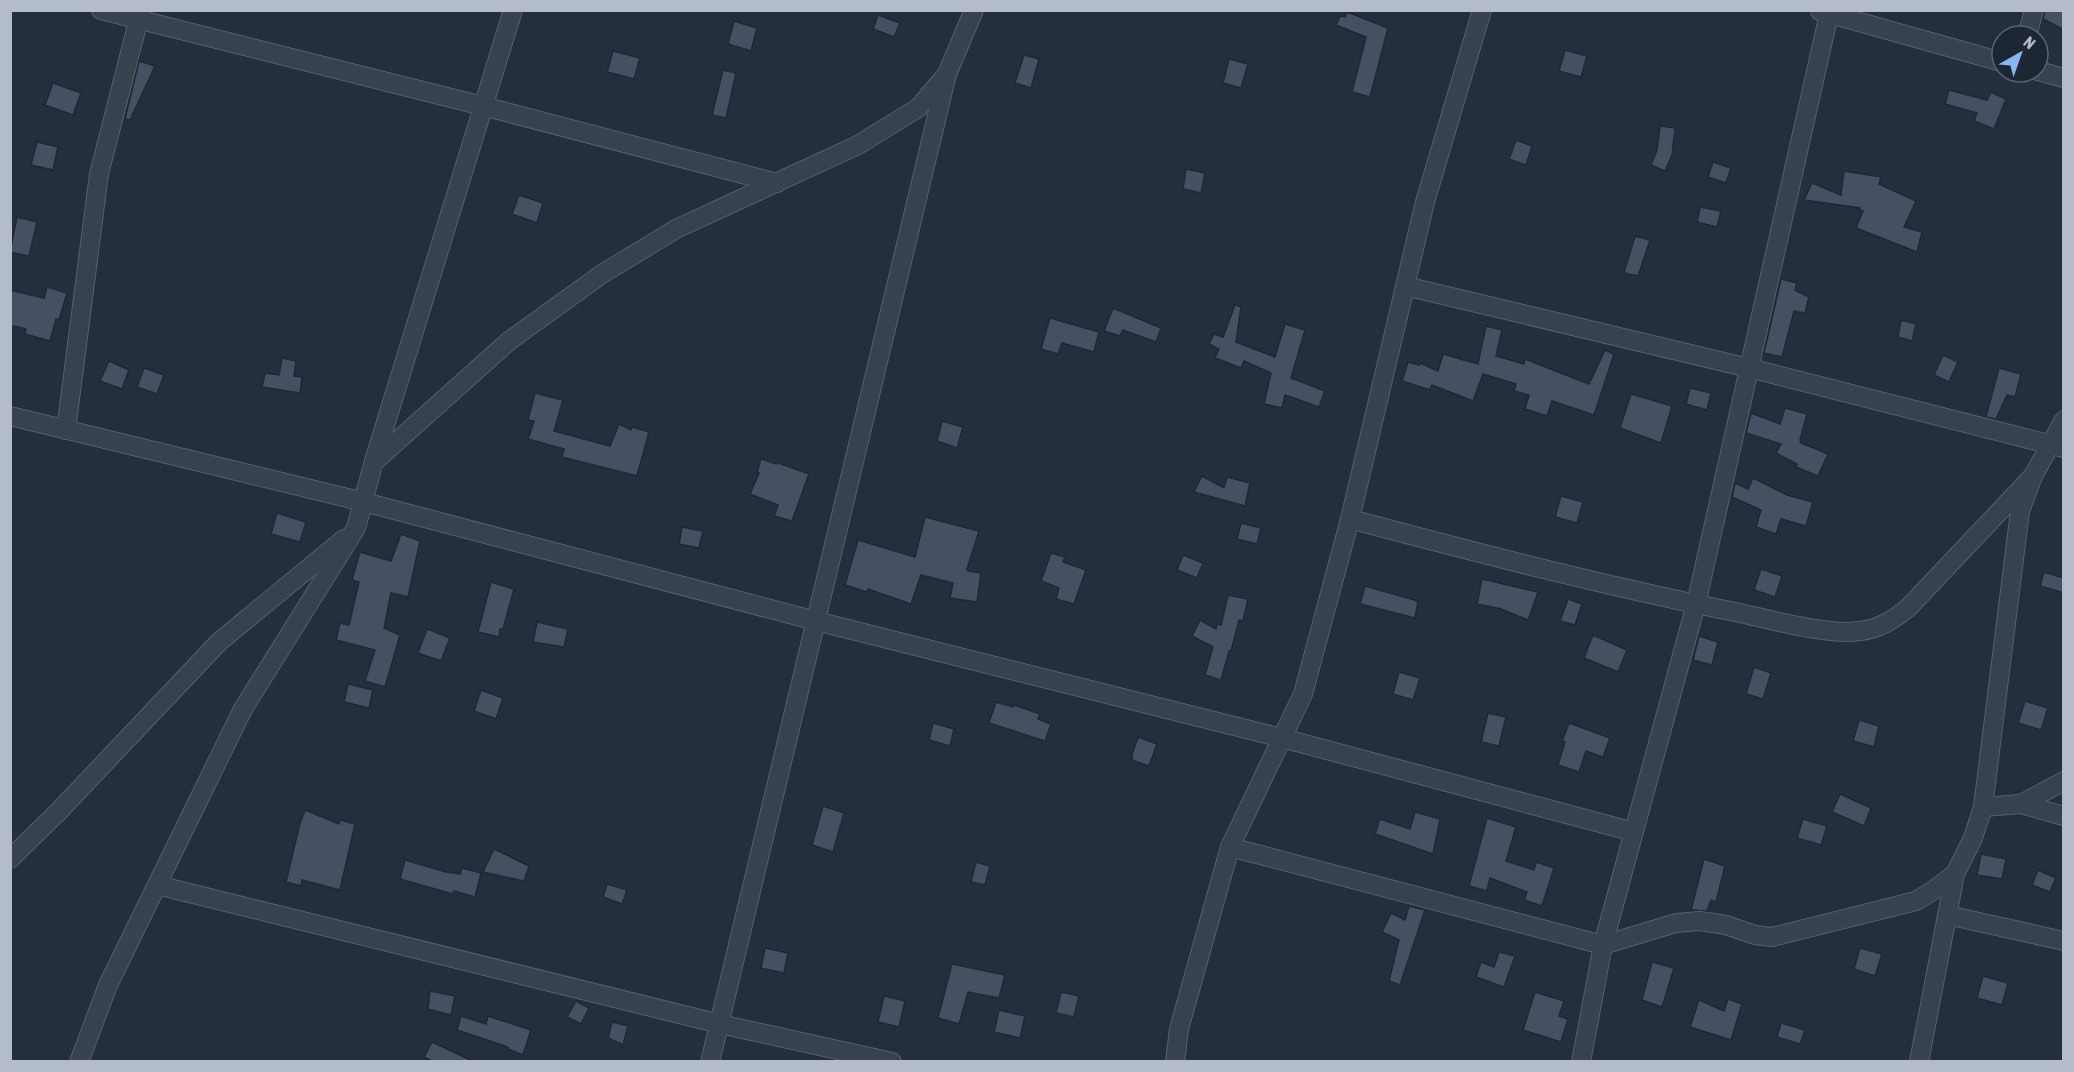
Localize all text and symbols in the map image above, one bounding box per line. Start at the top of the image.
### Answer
north arrow [1990,24,2050,84]
text: N [2020,33,2039,52]

